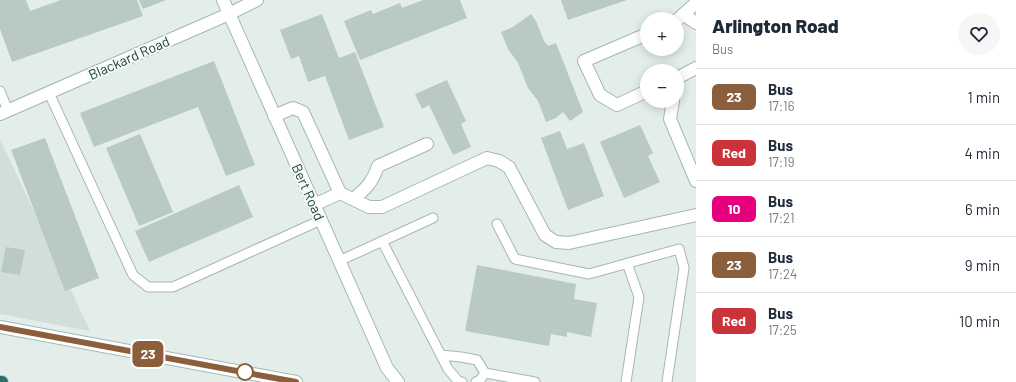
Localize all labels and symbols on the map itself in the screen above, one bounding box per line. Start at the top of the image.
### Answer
street label: Blackard Road [86,32,172,83]
street label: Bert Road [288,161,329,223]
line badge: 23 [130,341,166,367]
unlabelled marker [236,363,254,381]

